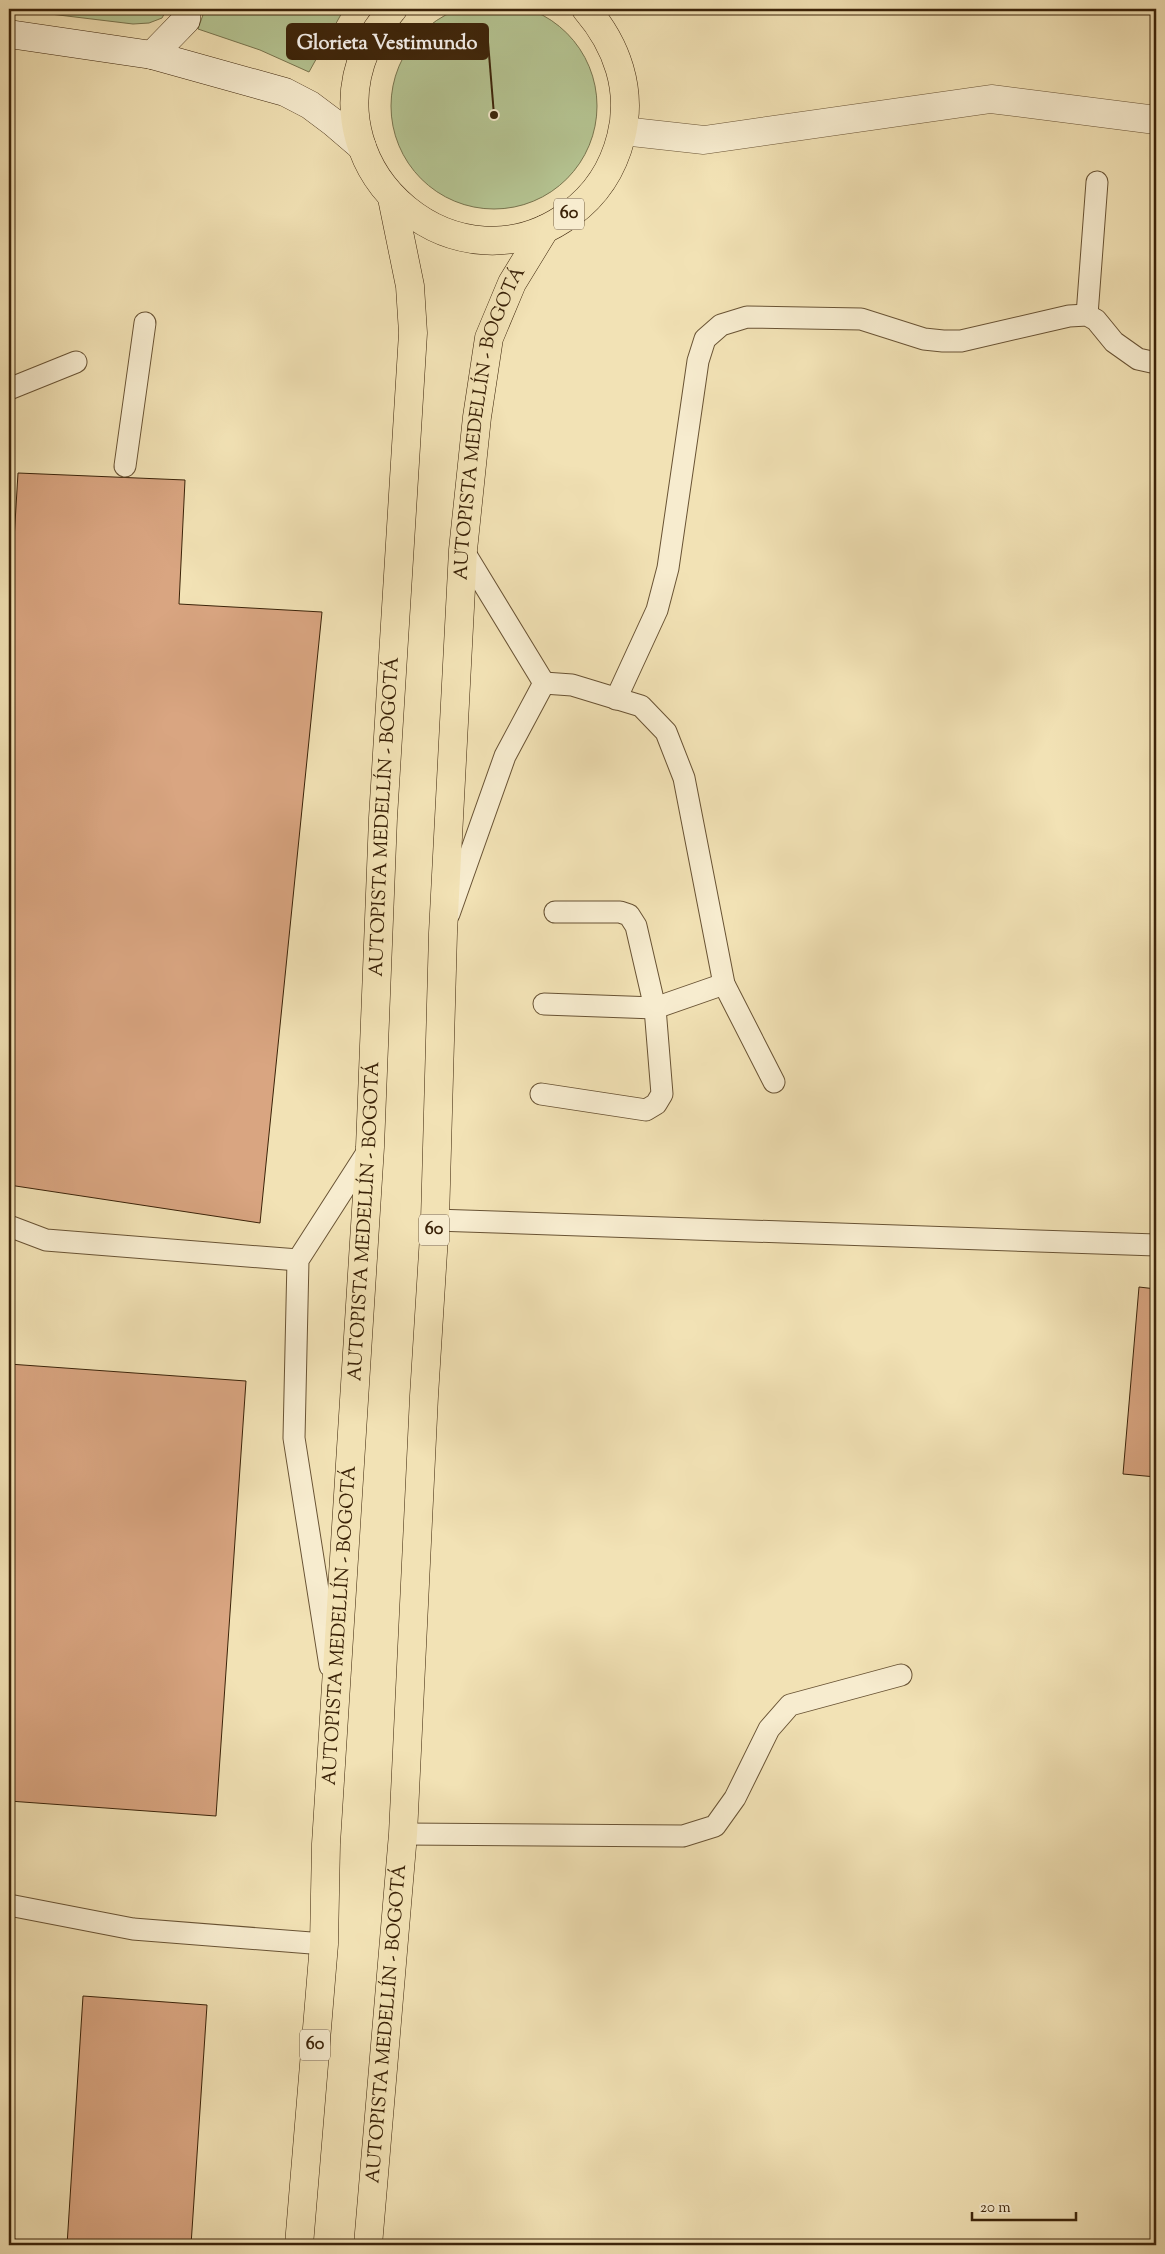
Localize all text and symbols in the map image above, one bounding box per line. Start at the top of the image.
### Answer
callout: Glorieta Vestimundo [287,24,488,59]
text: Glorieta Vestimundo [297,30,477,59]
road number: 60 [554,198,584,230]
street label: AUTOPISTA MEDELLÍN - BOGOTÁ [448,261,533,581]
street label: AUTOPISTA MEDELLÍN - BOGOTÁ [363,655,406,977]
street label: AUTOPISTA MEDELLÍN - BOGOTÁ [342,1060,387,1382]
road number: 60 [419,1214,449,1246]
street label: AUTOPISTA MEDELLÍN - BOGOTÁ [316,1464,363,1786]
street label: AUTOPISTA MEDELLÍN - BOGOTÁ [360,1862,414,2185]
road number: 60 [300,2030,330,2060]
scale bar [972,2189,1076,2221]
text: 20 m [980,2198,1011,2219]

